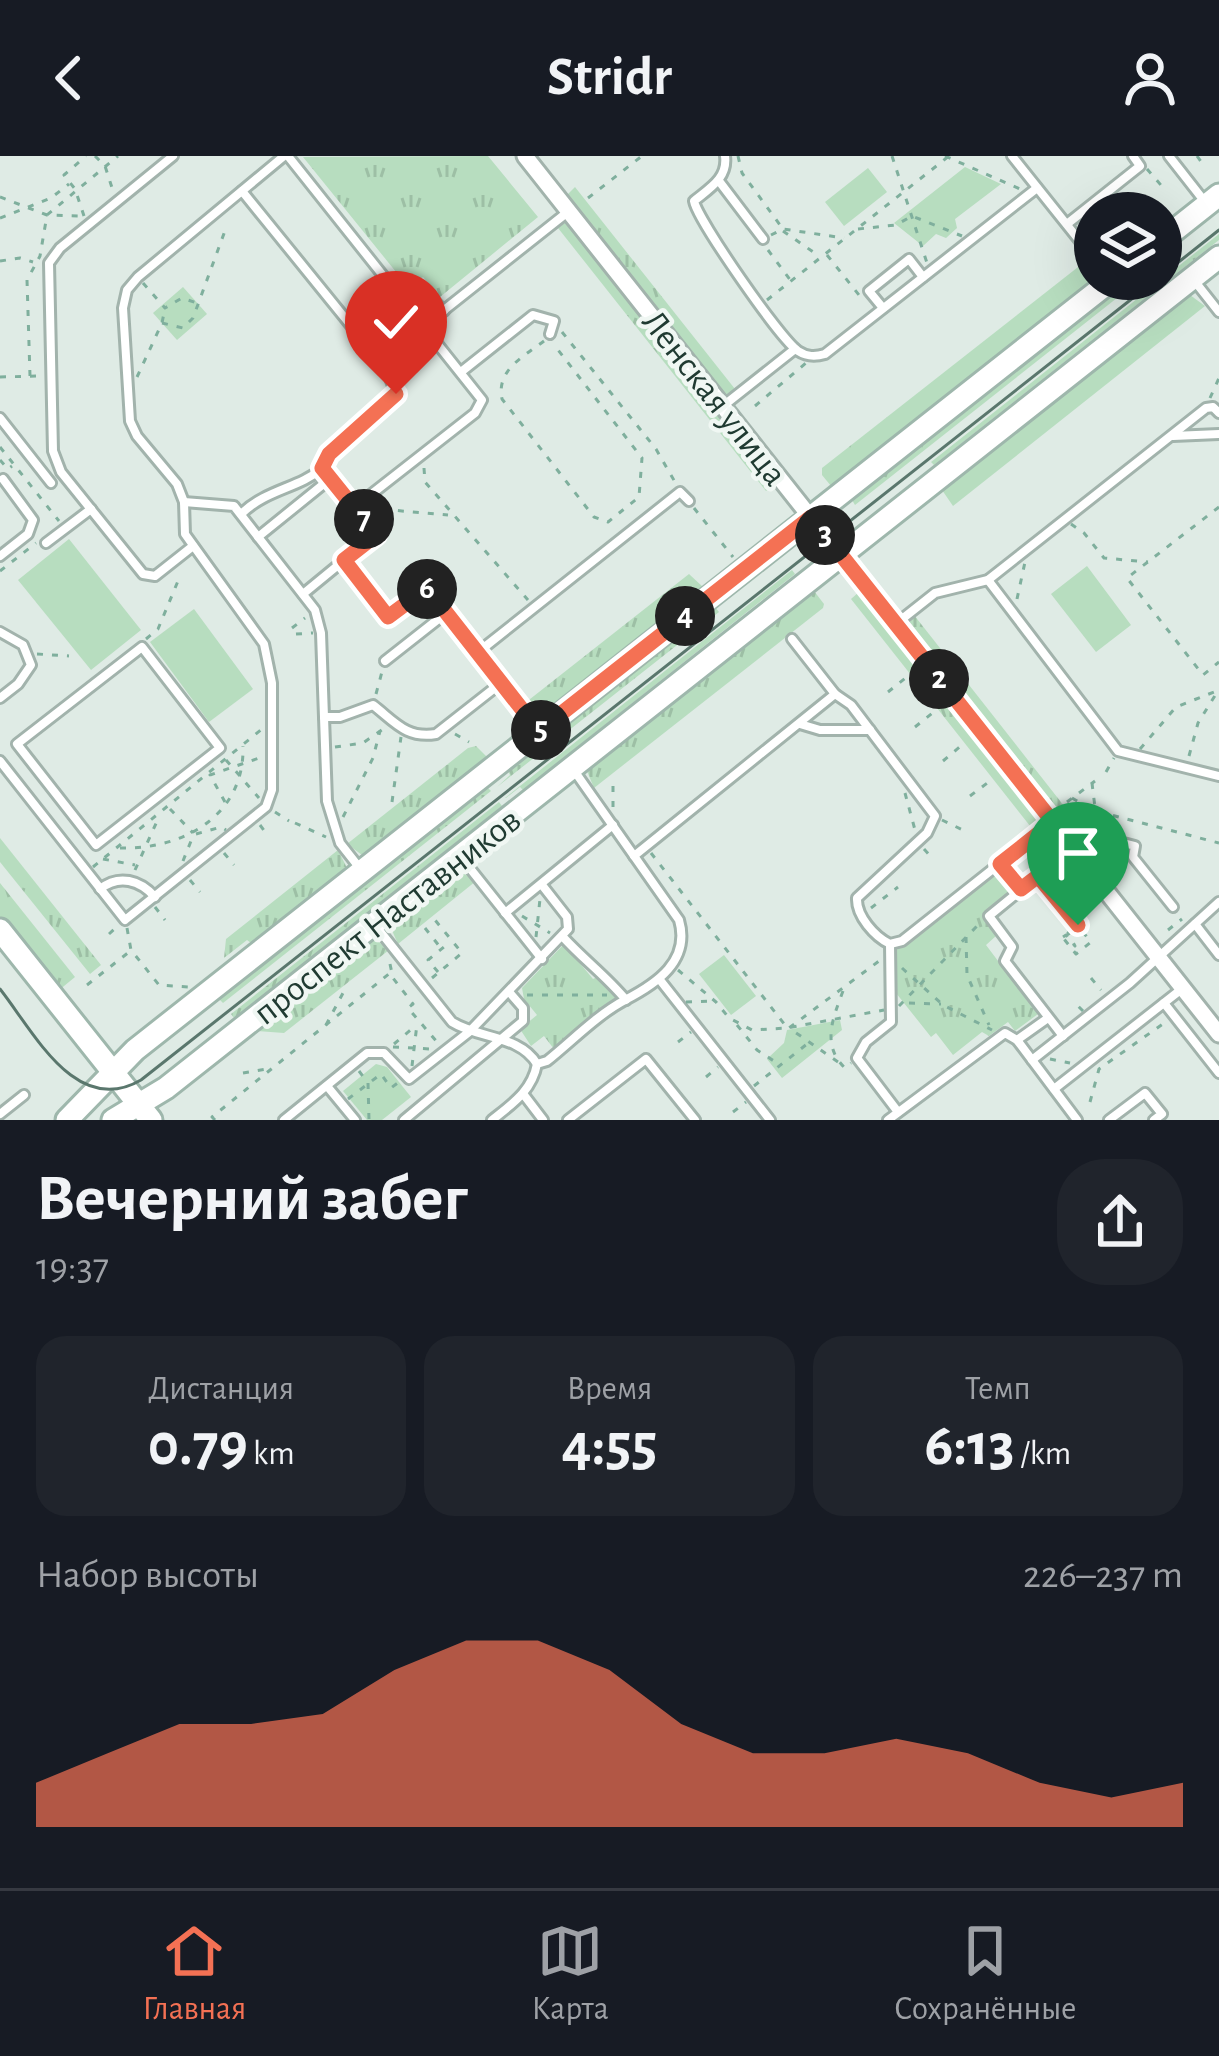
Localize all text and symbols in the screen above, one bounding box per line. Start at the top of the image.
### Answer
icon: back [36,45,102,111]
icon: person [1117,45,1183,111]
text: Stridr [547,51,672,105]
map controls [1074,192,1182,300]
button: layers [1074,192,1182,300]
pin [345,271,447,394]
icon: check [363,289,429,355]
street label: Ленская улица [635,304,794,492]
pin: 7 [334,489,394,549]
text: 7 [357,502,371,535]
pin: 3 [795,505,855,565]
text: 3 [818,518,832,551]
pin: 6 [397,559,457,619]
text: 6 [419,572,435,605]
pin: 4 [655,586,715,646]
text: 4 [677,599,693,632]
pin: 2 [909,649,969,709]
text: 2 [931,662,947,695]
pin: 5 [511,700,571,760]
text: 5 [534,713,548,746]
street label: проспект Наставников [247,801,528,1032]
pin [1027,802,1129,925]
icon: arrive [1045,820,1111,886]
button: share [1057,1159,1183,1285]
text: Вечерний забег [36,1166,468,1232]
text: 19:37 [36,1248,109,1287]
text: Дистанция [148,1373,294,1406]
text: Время [567,1373,652,1406]
text: Темп [965,1373,1031,1406]
text: 0.79 [148,1416,248,1476]
text: 4:55 [562,1416,657,1476]
text: 6:13 [925,1416,1015,1476]
text: km [248,1438,295,1471]
text: /km [1015,1438,1071,1471]
text: Набор высоты [36,1556,259,1595]
text: 226–237 m [1023,1556,1183,1595]
tab: Главная [143,1918,246,2030]
tab: Карта [531,1918,609,2030]
tab: Сохранённые [894,1918,1076,2030]

